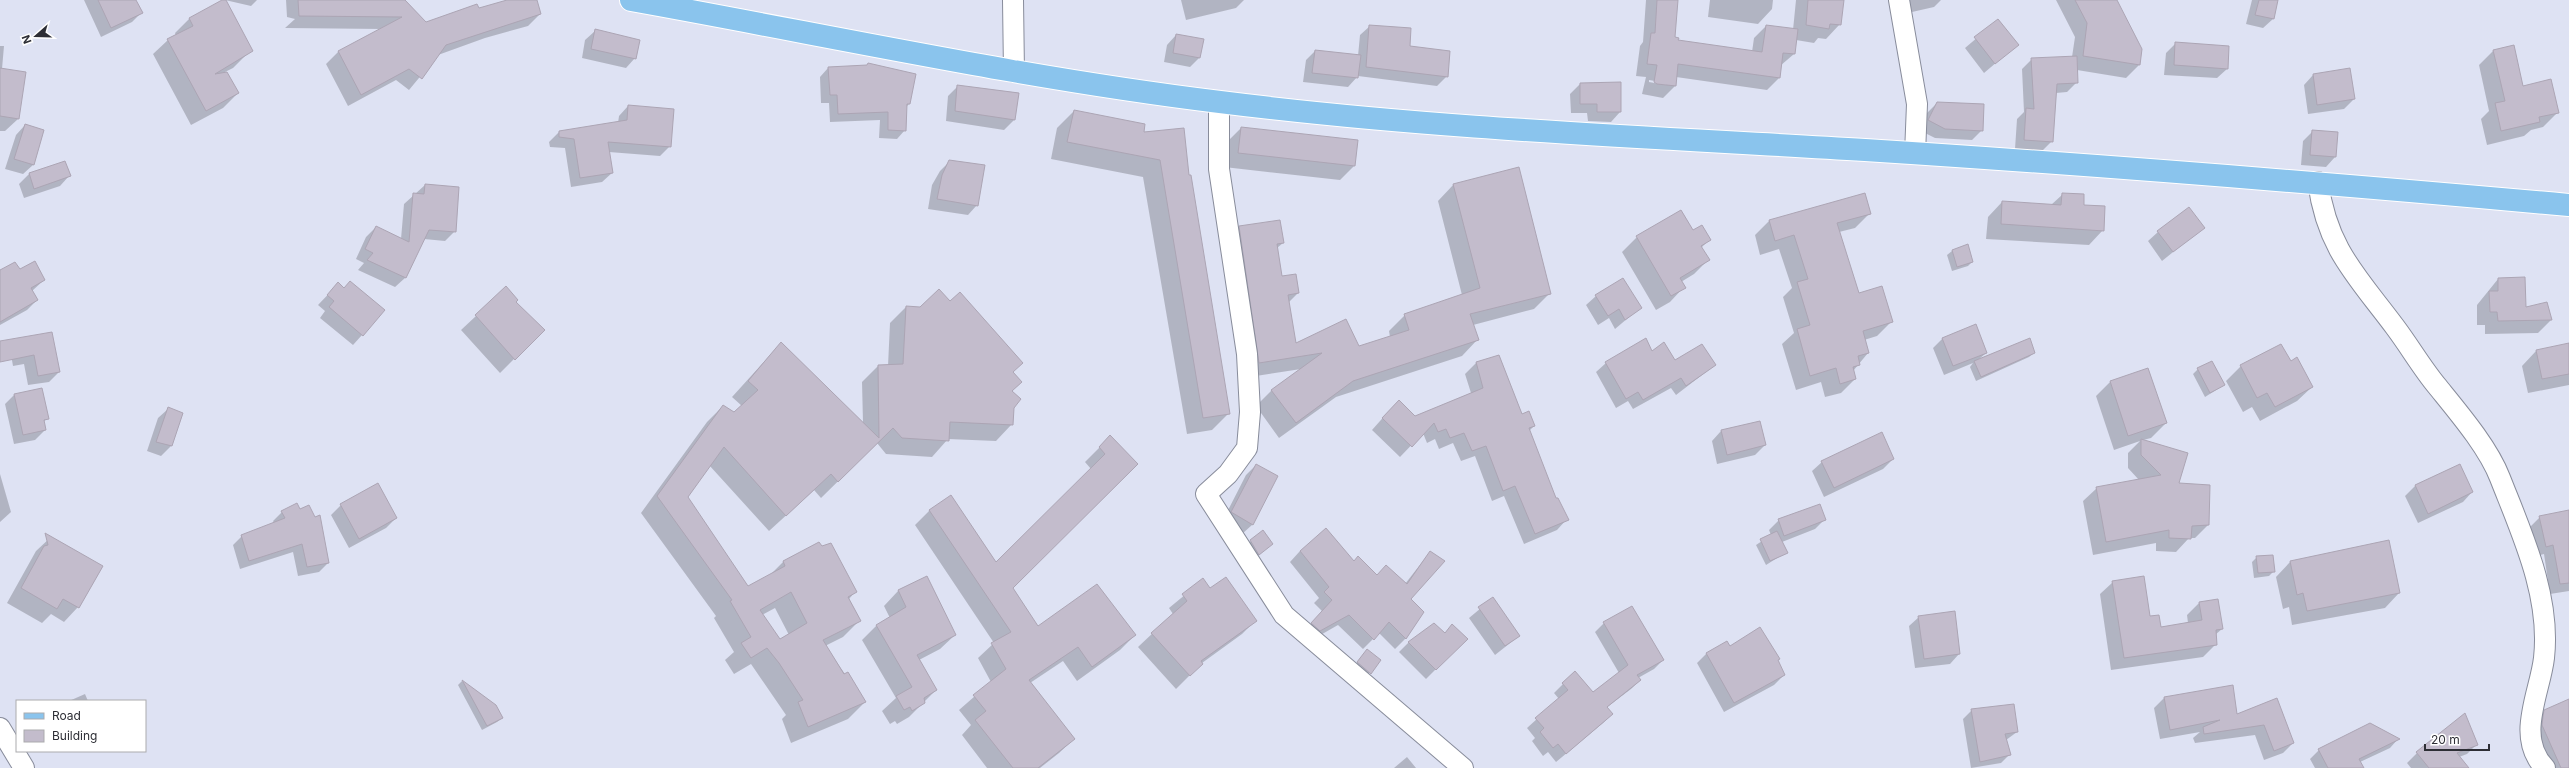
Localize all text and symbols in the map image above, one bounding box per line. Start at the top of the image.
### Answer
north arrow [16,16,56,56]
text: N [19,33,35,46]
legend [16,700,146,752]
text: Road [52,708,81,723]
scale bar [2425,726,2489,752]
text: Building [52,728,97,743]
text: 20 m [2431,732,2460,747]

